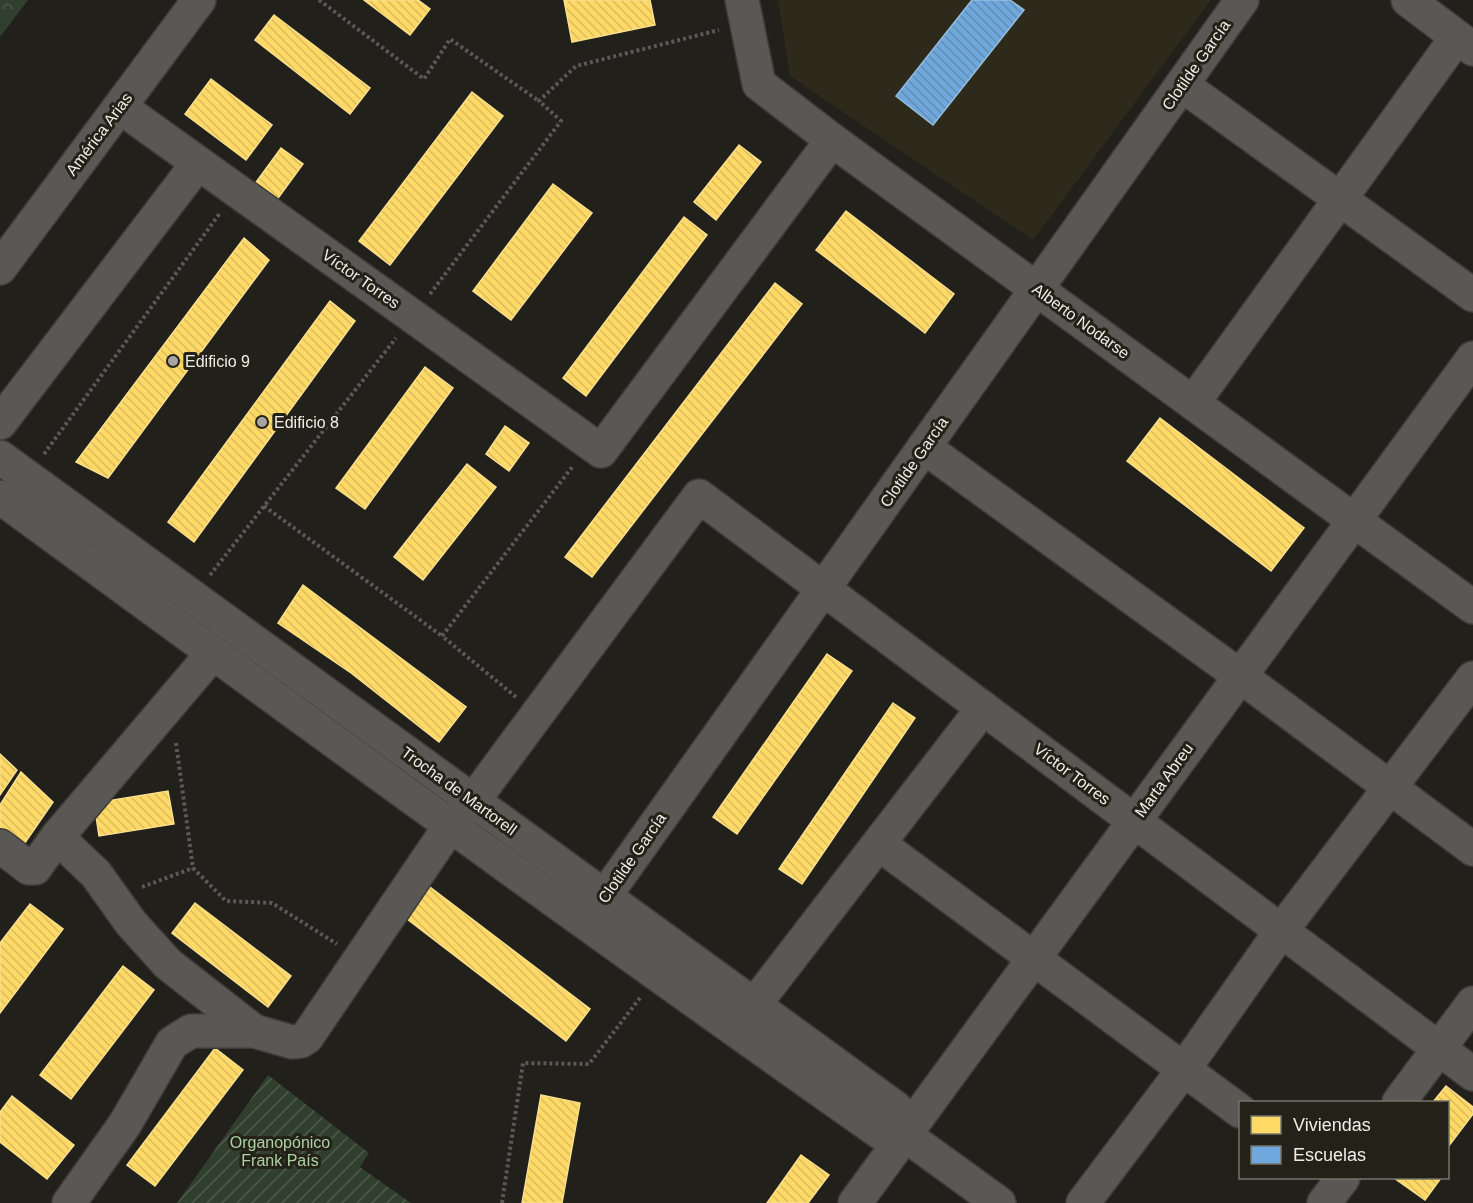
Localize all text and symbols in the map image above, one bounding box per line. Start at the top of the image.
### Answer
street label: Clotilde García [1159,17,1233,113]
street label: América Arias [63,89,135,179]
street label: Víctor Torres [319,246,403,312]
street label: Alberto Nodarse [1029,280,1133,362]
place label: Edificio 9 [185,353,250,370]
marker: Edificio 9 [166,354,180,368]
place label: Edificio 8 [274,414,339,431]
street label: Clotilde García [877,414,951,510]
marker: Edificio 8 [255,415,269,429]
street label: Víctor Torres [1031,740,1113,808]
street label: Marta Abreu [1132,740,1196,820]
street label: Trocha de Martorell [398,744,520,838]
street label: Clotilde García [595,810,669,906]
legend [1239,1101,1449,1179]
text: Viviendas [1293,1115,1371,1135]
park label: Organopónico Frank País [230,1134,330,1169]
text: Escuelas [1293,1145,1366,1165]

